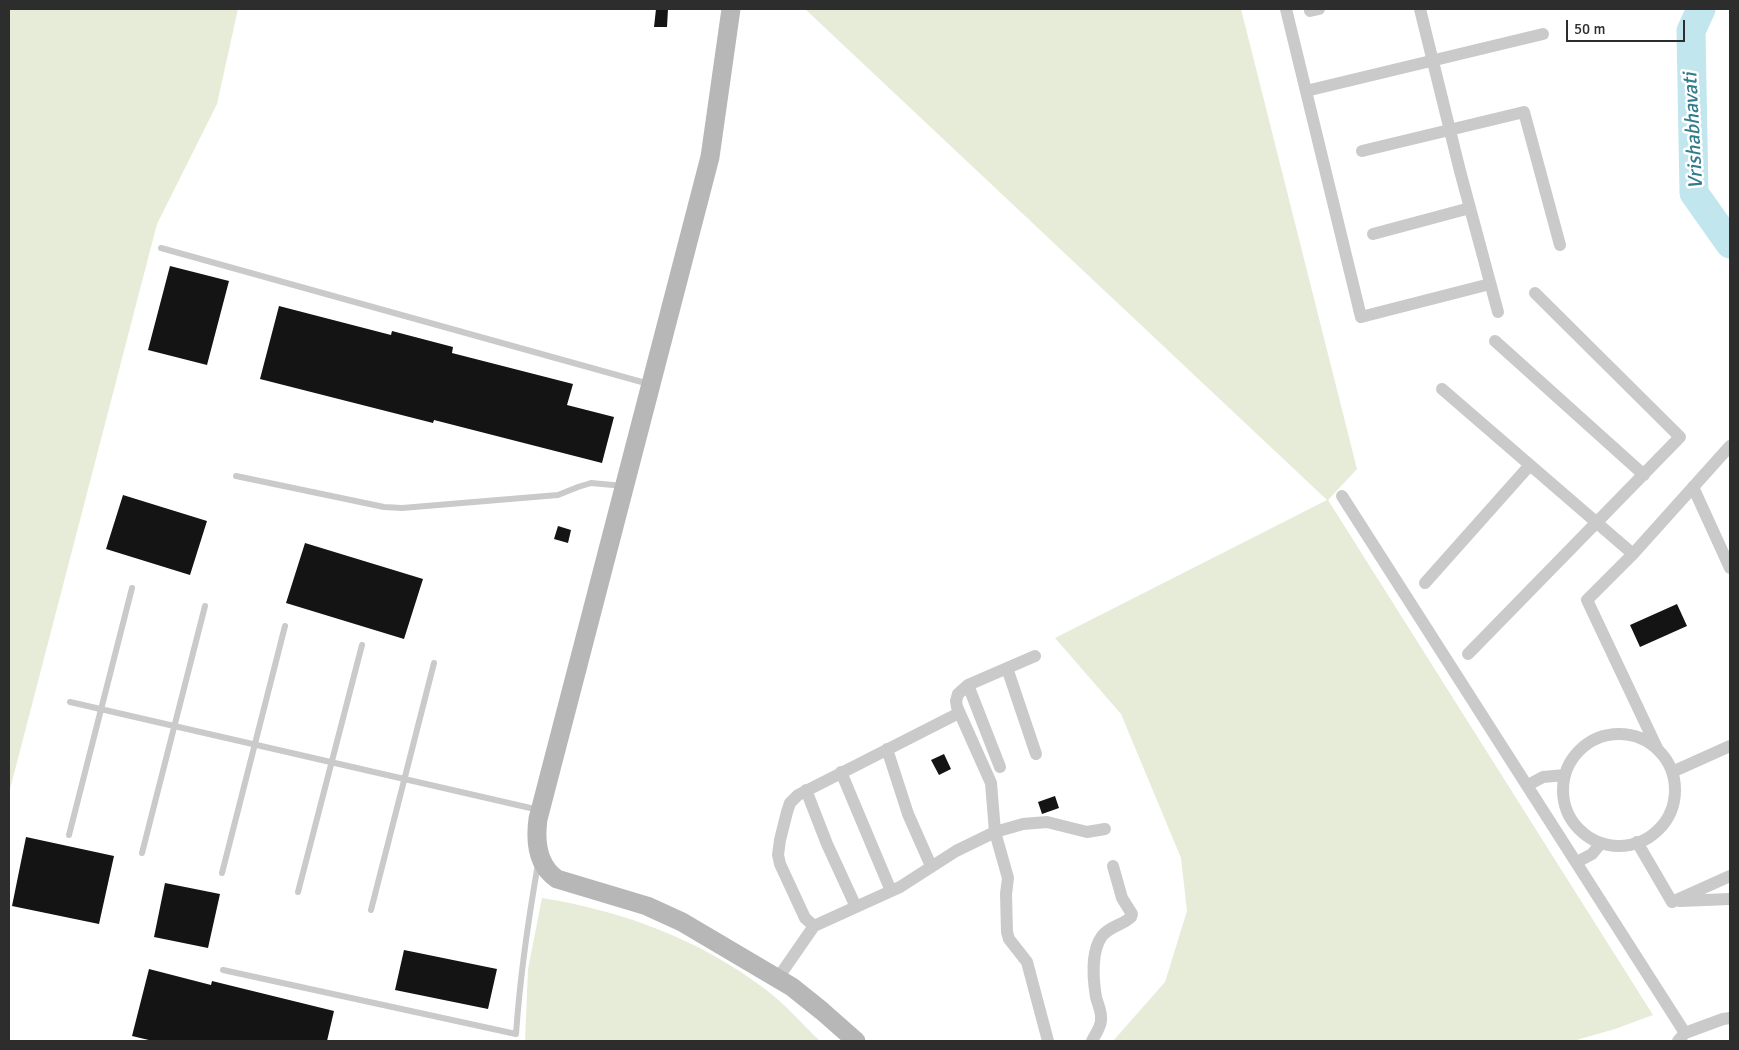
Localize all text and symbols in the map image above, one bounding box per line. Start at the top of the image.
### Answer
scale bar [1569,10,1688,42]
text: 50 m [1574,20,1605,38]
water label: Vrishabhavati [1679,72,1709,190]

